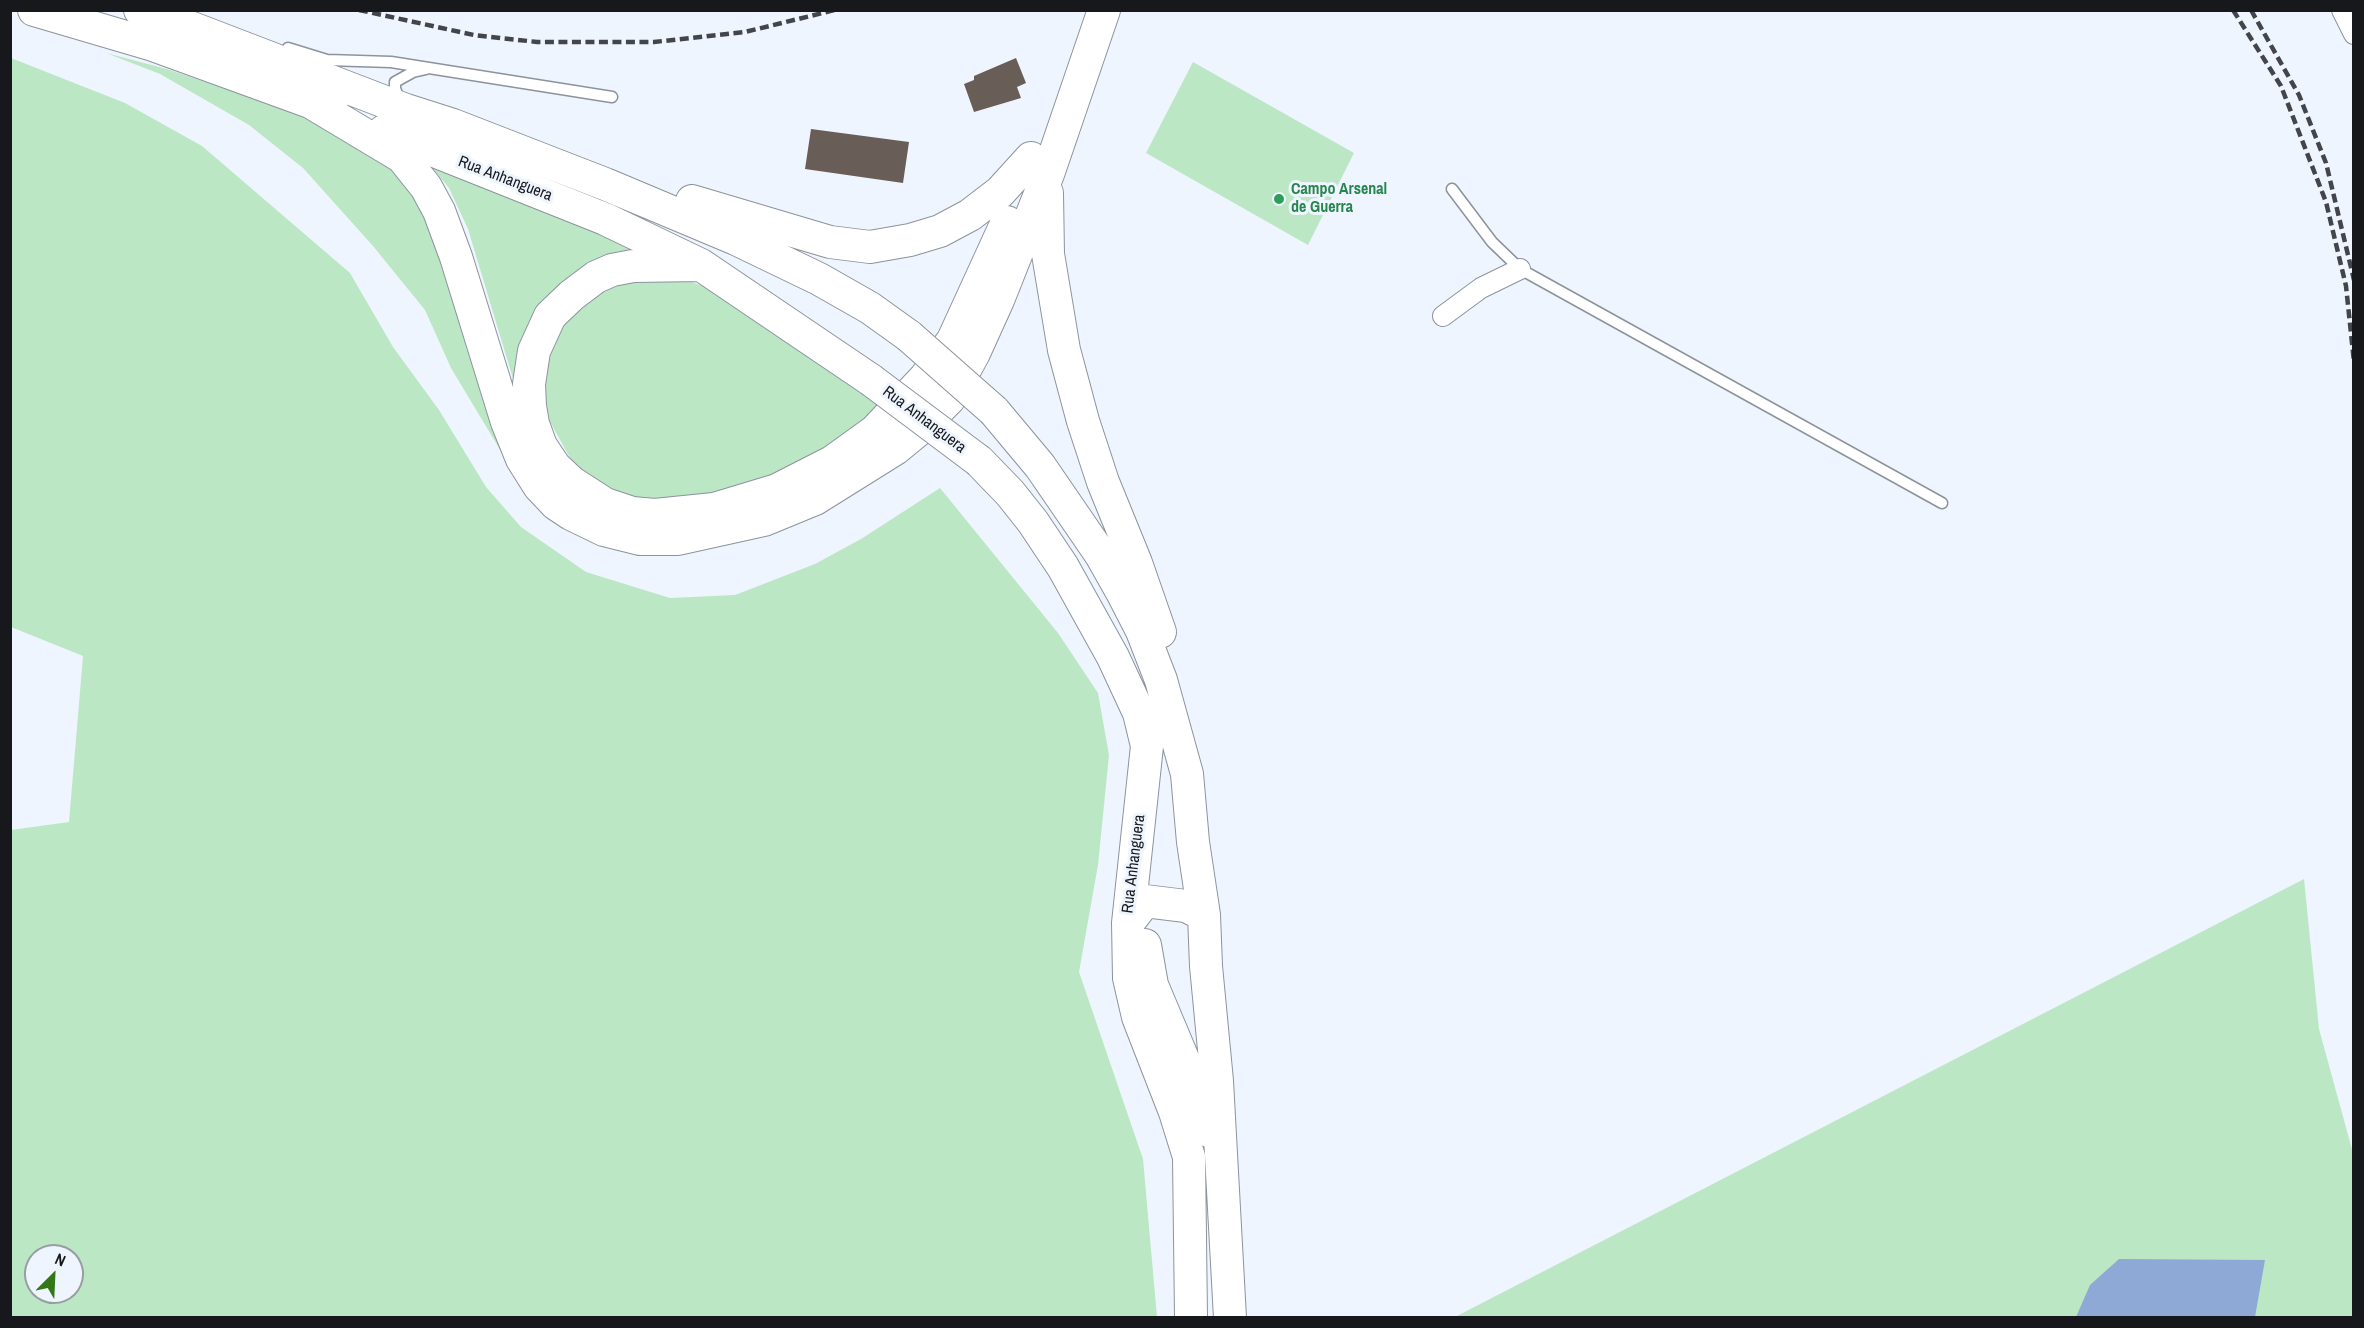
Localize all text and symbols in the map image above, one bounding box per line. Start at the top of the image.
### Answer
street label: Rua Anhanguera [455,152,555,206]
place label: Campo Arsenal de Guerra [1291,180,1387,218]
marker: Campo Arsenal de Guerra [1272,192,1286,206]
street label: Rua Anhanguera [879,382,969,458]
street label: Rua Anhanguera [1118,814,1150,914]
north arrow [24,1244,84,1304]
text: N [52,1247,69,1271]

